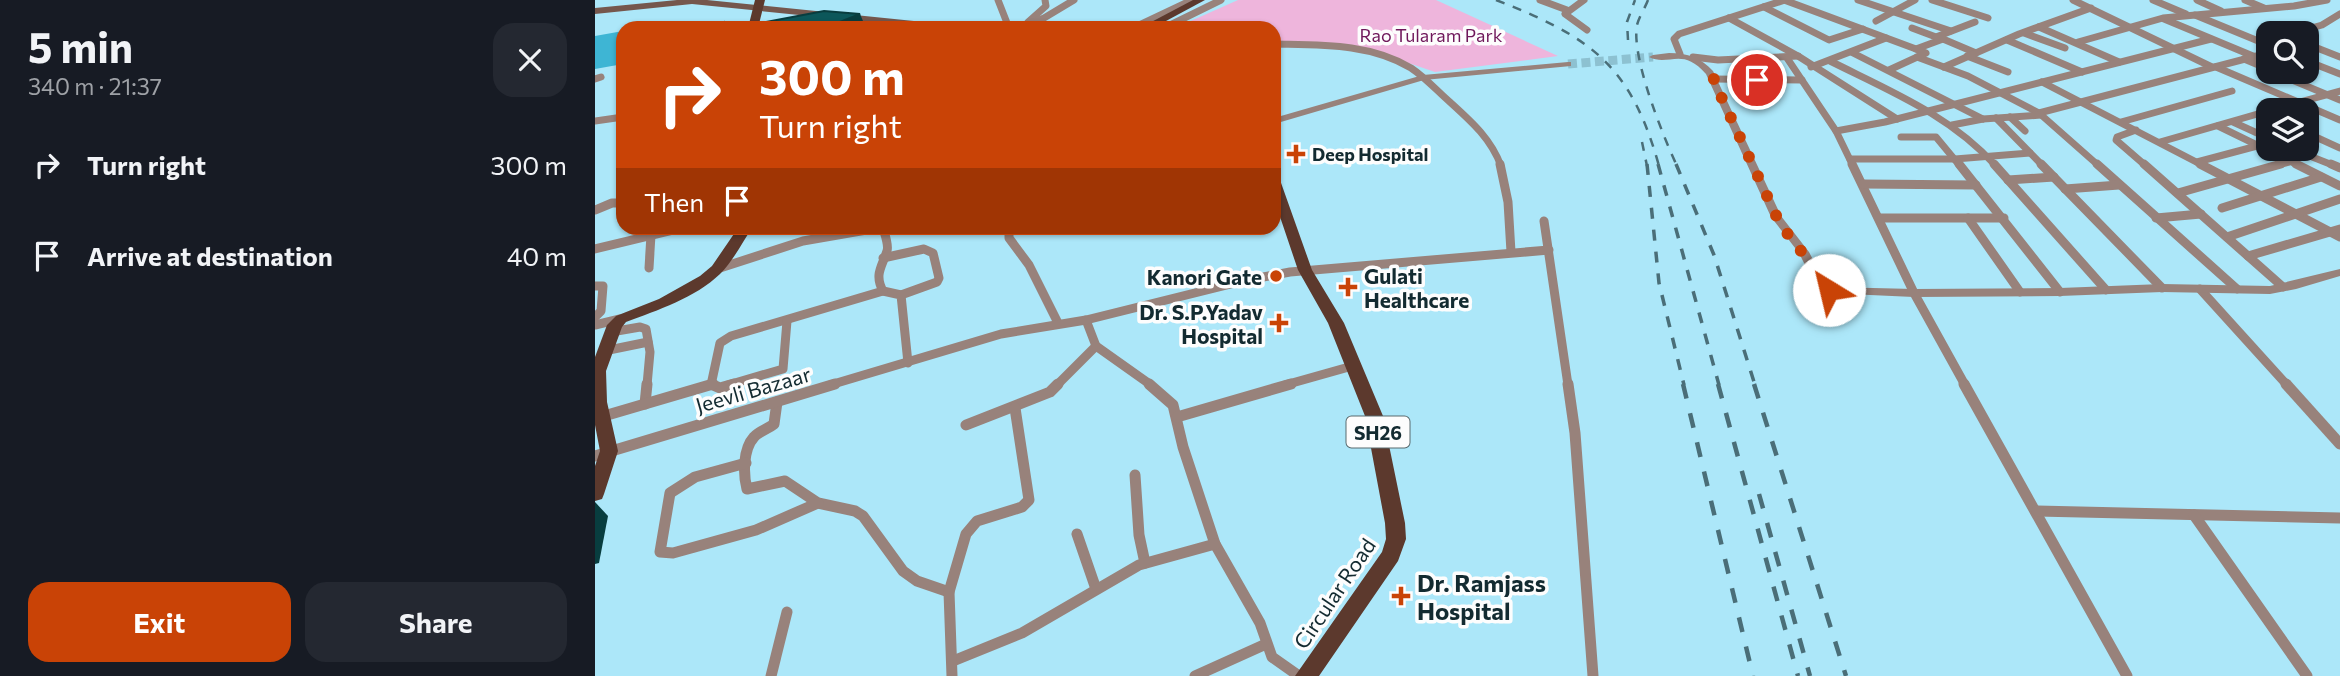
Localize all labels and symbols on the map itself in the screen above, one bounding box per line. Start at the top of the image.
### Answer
park label: Rao Tularam Park [1360,24,1503,46]
pin [1727,50,1787,110]
place label: Deep Hospital [1312,143,1428,165]
marker: Deep Hospital [1286,144,1306,164]
position arrow [1792,253,1866,327]
place label: Gulati Healthcare [1364,263,1469,312]
place label: Kanori Gate [1147,264,1262,289]
marker: Kanori Gate [1268,268,1284,284]
marker: Gulati Healthcare [1338,277,1358,297]
place label: Dr. S.P.Yadav Hospital [1139,299,1264,348]
marker: Dr. S.P.Yadav Hospital [1269,313,1289,333]
street label: Jeevli Bazaar [692,361,814,417]
road number: SH26 [1347,416,1409,448]
street label: Circular Road [1288,533,1380,653]
place label: Dr. Ramjass Hospital [1417,568,1546,625]
marker: Dr. Ramjass Hospital [1391,586,1411,606]

